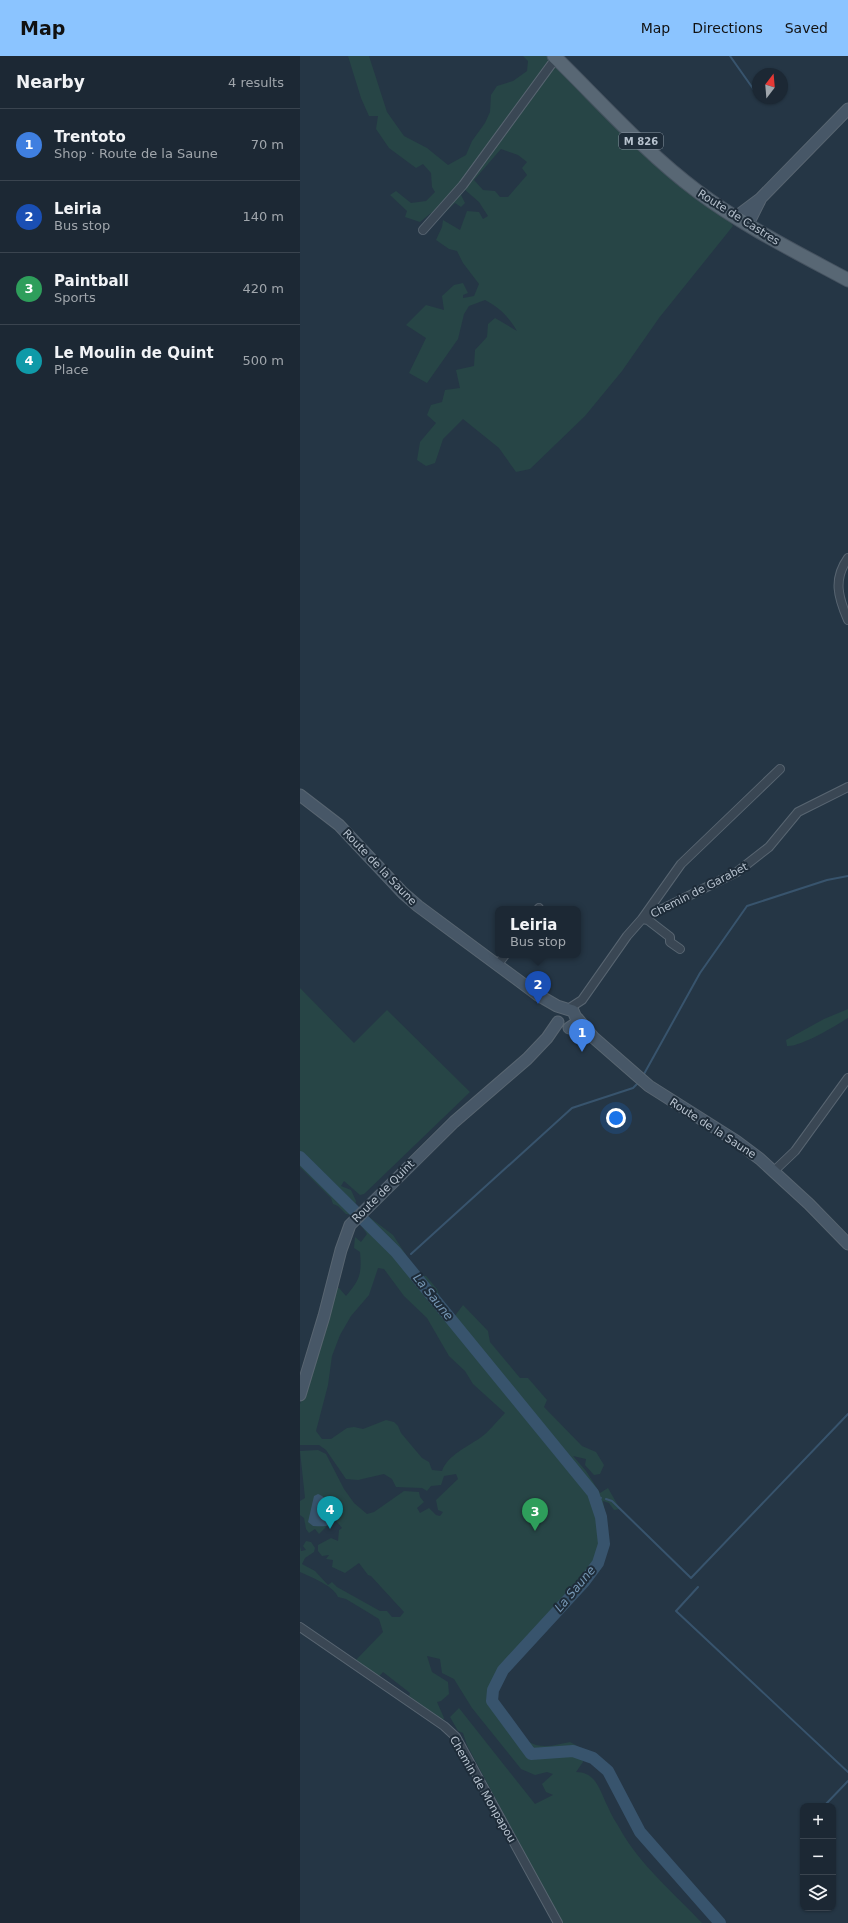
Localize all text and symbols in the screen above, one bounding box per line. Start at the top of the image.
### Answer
text: Map [20,17,65,39]
text: Map [641,20,670,36]
text: Directions [692,20,763,36]
text: Saved [785,20,828,36]
north arrow [752,68,788,104]
text: Nearby [16,72,85,92]
text: 4 results [228,75,284,90]
text: Trentoto [54,128,126,146]
road number: M 826 [619,133,663,149]
text: 1 [24,137,34,152]
text: 70 m [251,137,284,152]
text: Shop · Route de la Saune [54,146,218,161]
street label: Route de Castres [695,187,782,248]
text: Leiria [54,200,102,218]
text: 2 [24,209,34,224]
text: 140 m [242,209,284,224]
text: Bus stop [54,218,110,233]
text: Paintball [54,272,129,290]
text: 3 [24,281,34,296]
text: 420 m [242,281,284,296]
text: Sports [54,290,96,305]
text: Le Moulin de Quint [54,344,214,362]
text: 4 [24,353,34,368]
text: 500 m [242,353,284,368]
text: Place [54,362,89,377]
street label: Route de la Saune [340,827,419,908]
street label: Chemin de Garabet [648,860,751,921]
popup [495,906,581,958]
text: Leiria [510,916,557,934]
text: Bus stop [510,934,566,949]
pin: 2 [525,971,551,1004]
pin: 1 [569,1019,595,1052]
street label: Route de la Saune [667,1096,759,1161]
your location [606,1108,626,1128]
street label: Route de Quint [350,1157,418,1225]
water label: La Saune [410,1271,456,1323]
pin: 4 [317,1496,343,1529]
pin: 3 [522,1498,548,1531]
water label: La Saune [552,1563,598,1615]
street label: Chemin de Monpapou [447,1734,518,1845]
map controls [800,1803,836,1911]
button: + [800,1803,836,1839]
button: − [800,1839,836,1875]
button: layers [800,1875,836,1911]

